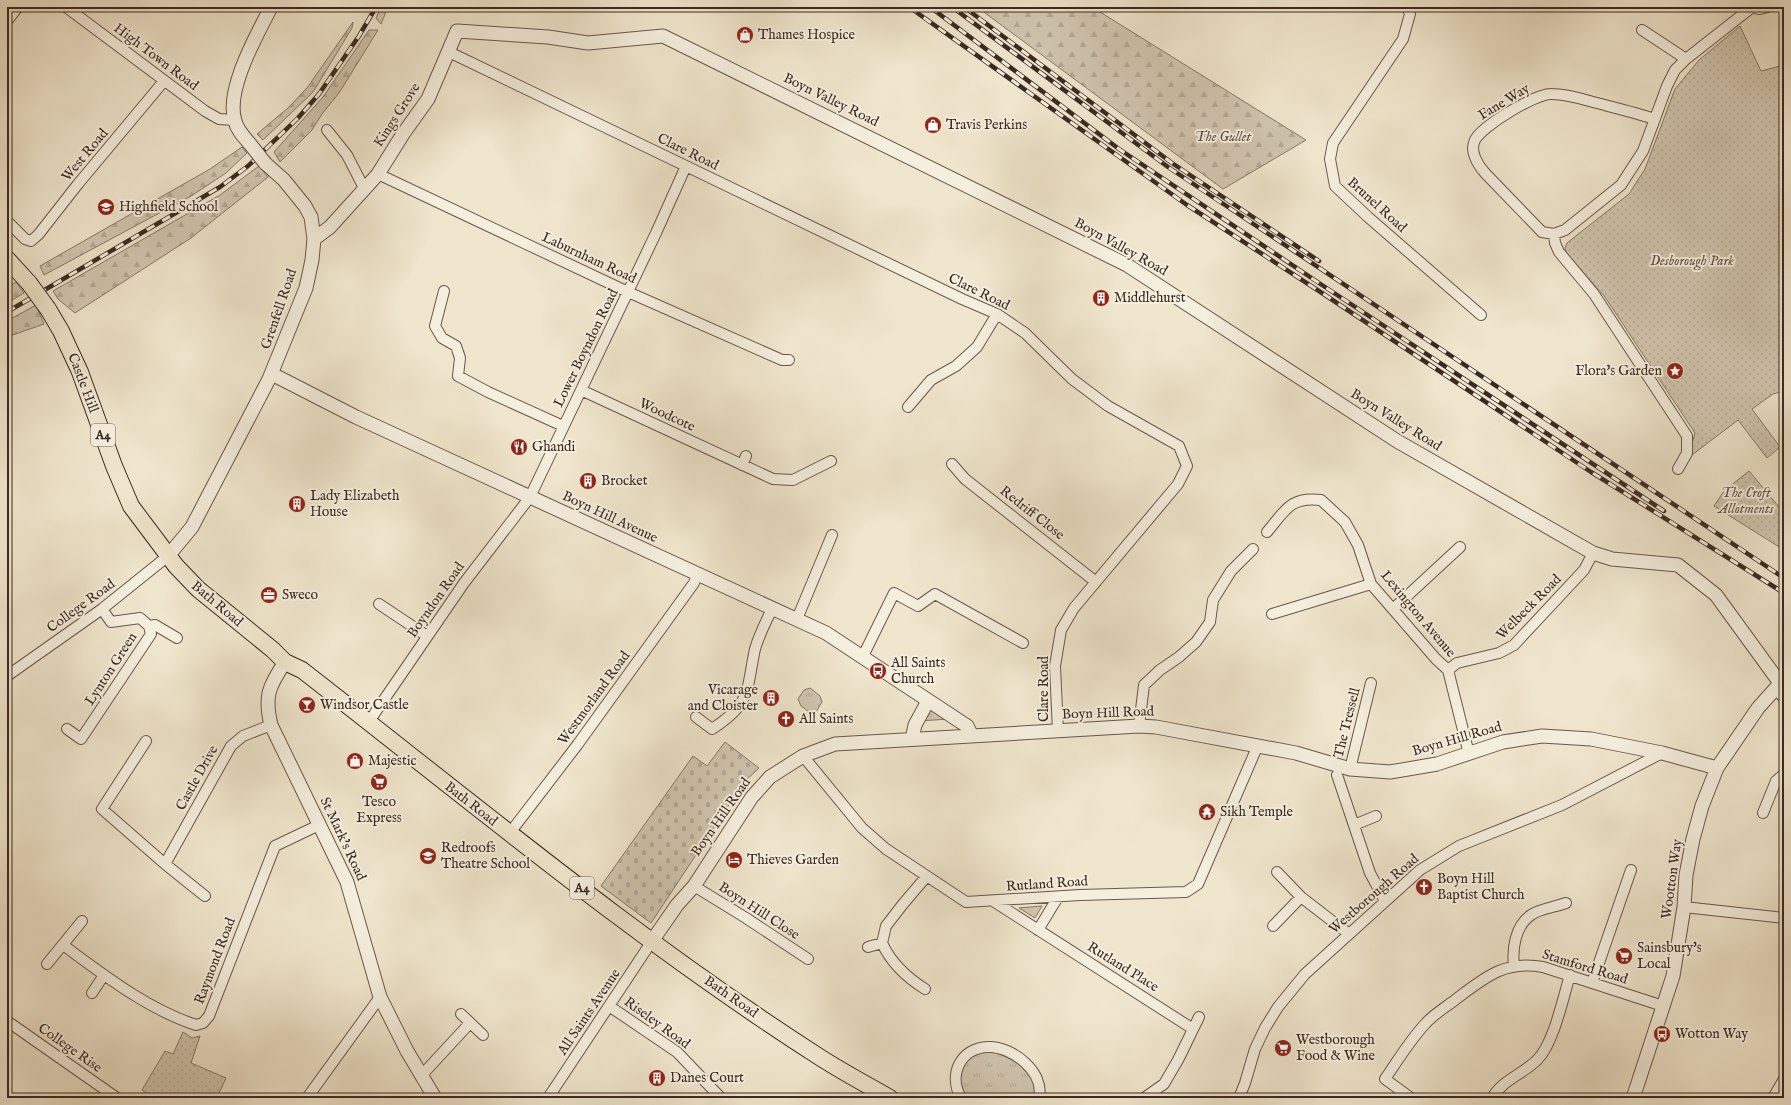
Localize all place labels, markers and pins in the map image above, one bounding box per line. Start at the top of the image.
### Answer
shop icon: Thames Hospice [735,25,755,45]
place label: Thames Hospice [758,26,855,44]
shop icon: Travis Perkins [923,115,943,135]
place label: Travis Perkins [946,116,1027,134]
school or university icon: Highfield School [96,197,116,217]
place label: Highfield School [119,198,218,216]
building icon: Middlehurst [1091,288,1111,308]
place label: Middlehurst [1114,289,1186,307]
place icon: Flora's Garden [1665,361,1685,381]
place label: Flora's Garden [1575,362,1663,380]
restaurant icon: Ghandi [509,437,529,457]
place label: Ghandi [532,438,576,456]
building icon: Brocket [578,471,598,491]
place label: Brocket [601,472,648,490]
place label: Lady Elizabeth House [310,487,400,521]
building icon: Lady Elizabeth House [287,494,307,514]
office icon: Sweco [259,585,279,605]
place label: Sweco [282,586,319,604]
place label: All Saints Church [890,654,945,688]
bus stop icon: All Saints Church [868,661,888,681]
place label: Vicarage and Cloister [688,681,759,715]
building icon: Vicarage and Cloister [761,688,781,708]
bar icon: Windsor Castle [297,695,317,715]
place label: Windsor Castle [320,696,409,714]
church icon: All Saints [776,709,796,729]
place label: All Saints [798,710,853,728]
shop icon: Majestic [345,751,365,771]
place label: Majestic [368,752,416,770]
supermarket icon: Tesco Express [369,772,389,792]
place label: Tesco Express [356,793,402,827]
temple icon: Sikh Temple [1197,802,1217,822]
place label: Sikh Temple [1220,803,1293,821]
place label: Redroofs Theatre School [441,839,530,873]
school or university icon: Redroofs Theatre School [418,846,438,866]
hotel icon: Thieves Garden [724,850,744,870]
place label: Thieves Garden [747,851,840,869]
place label: Boyn Hill Baptist Church [1437,870,1525,904]
church icon: Boyn Hill Baptist Church [1414,877,1434,897]
place label: Sainsbury's Local [1637,939,1702,973]
supermarket icon: Sainsbury's Local [1614,946,1634,966]
bus stop icon: Wotton Way [1652,1024,1672,1044]
place label: Wotton Way [1675,1025,1748,1043]
place label: Westborough Food & Wine [1296,1031,1376,1065]
supermarket icon: Westborough Food & Wine [1273,1038,1293,1058]
building icon: Danes Court [647,1068,667,1088]
place label: Danes Court [670,1069,744,1087]

